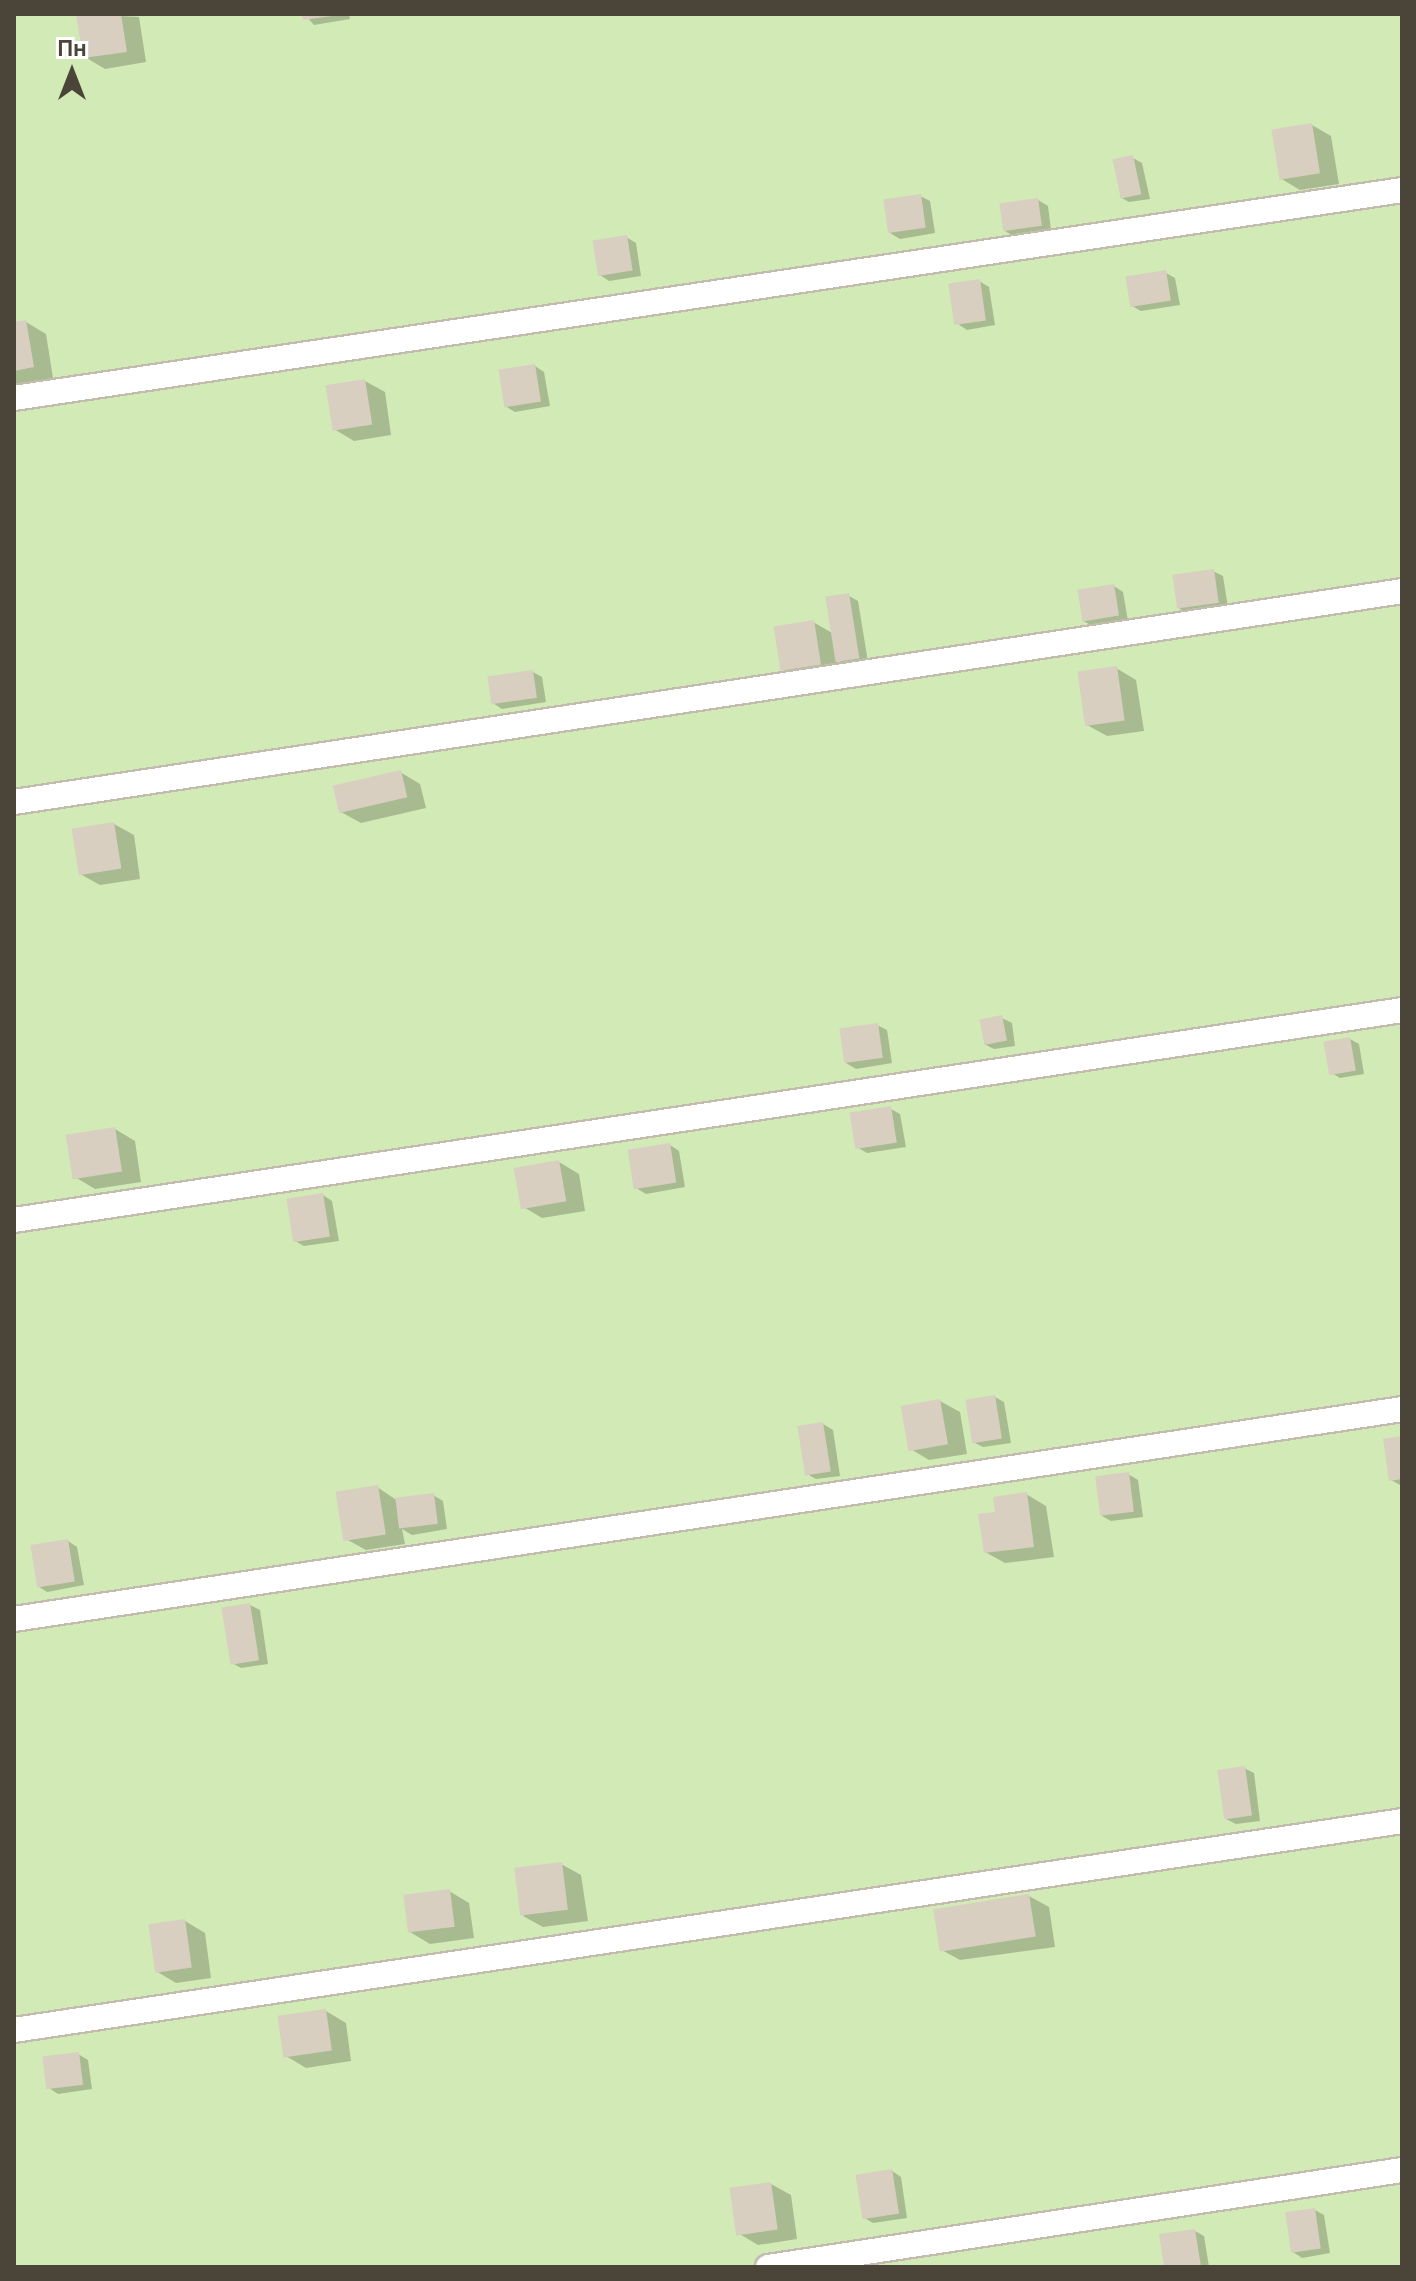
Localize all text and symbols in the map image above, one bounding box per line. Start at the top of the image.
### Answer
north arrow [32,32,112,112]
text: Пн [57,35,87,61]

